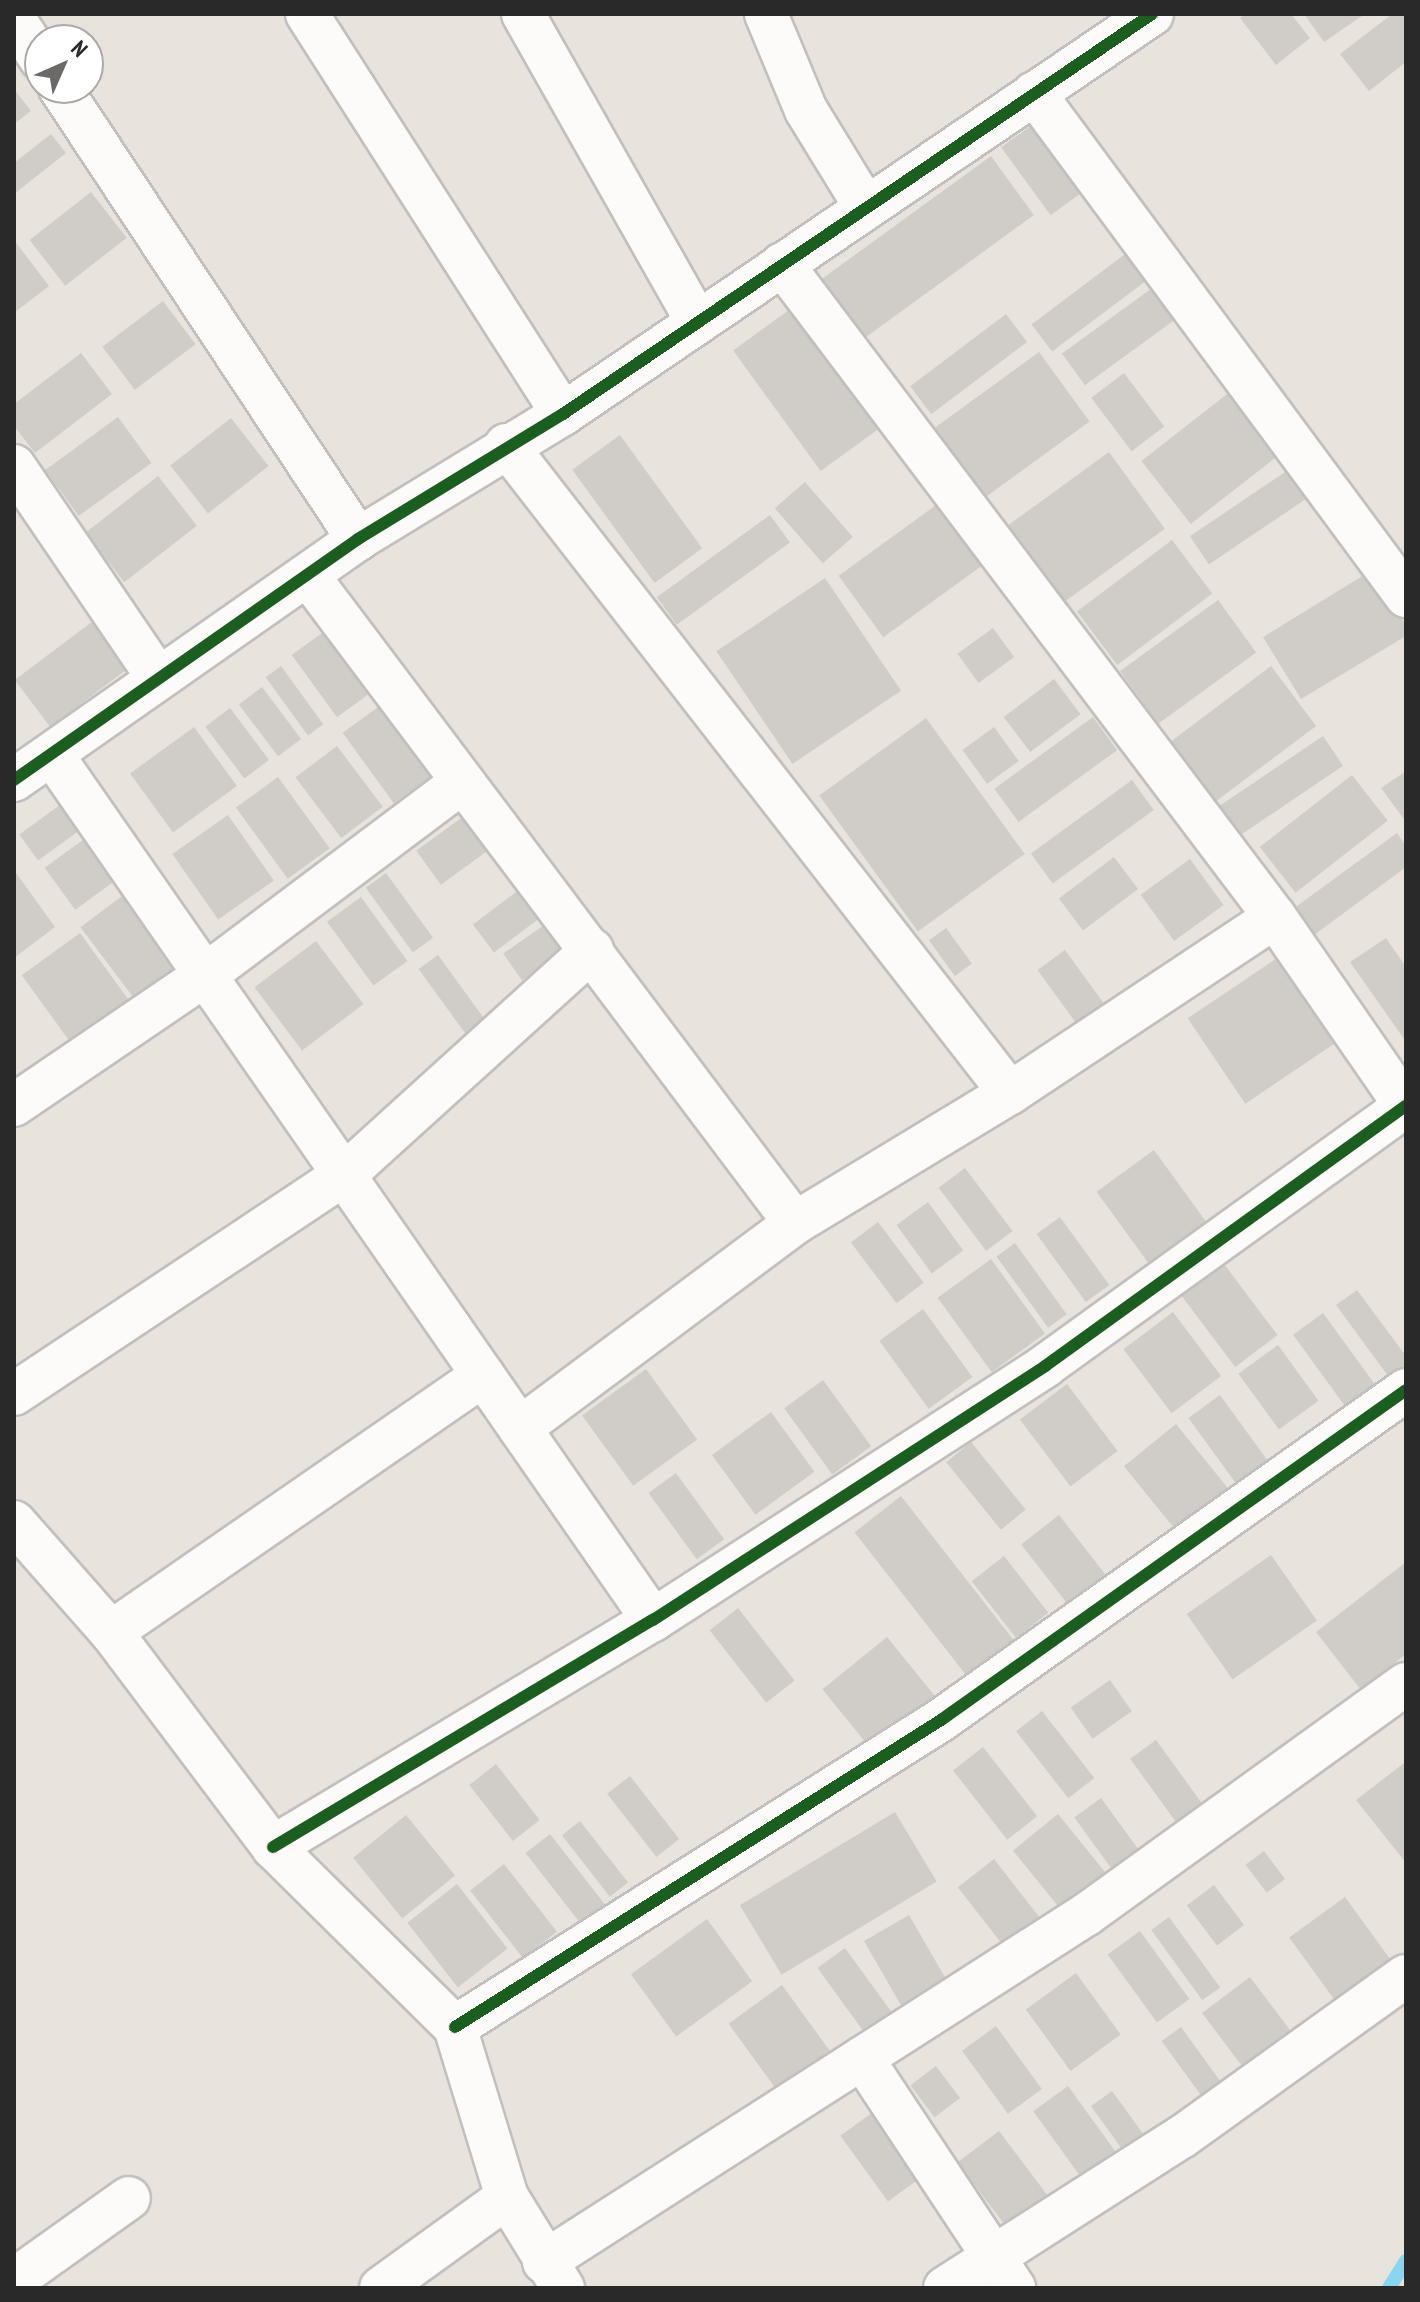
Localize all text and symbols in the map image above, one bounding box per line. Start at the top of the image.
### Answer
north arrow [24,24,104,104]
text: N [65,34,94,63]

